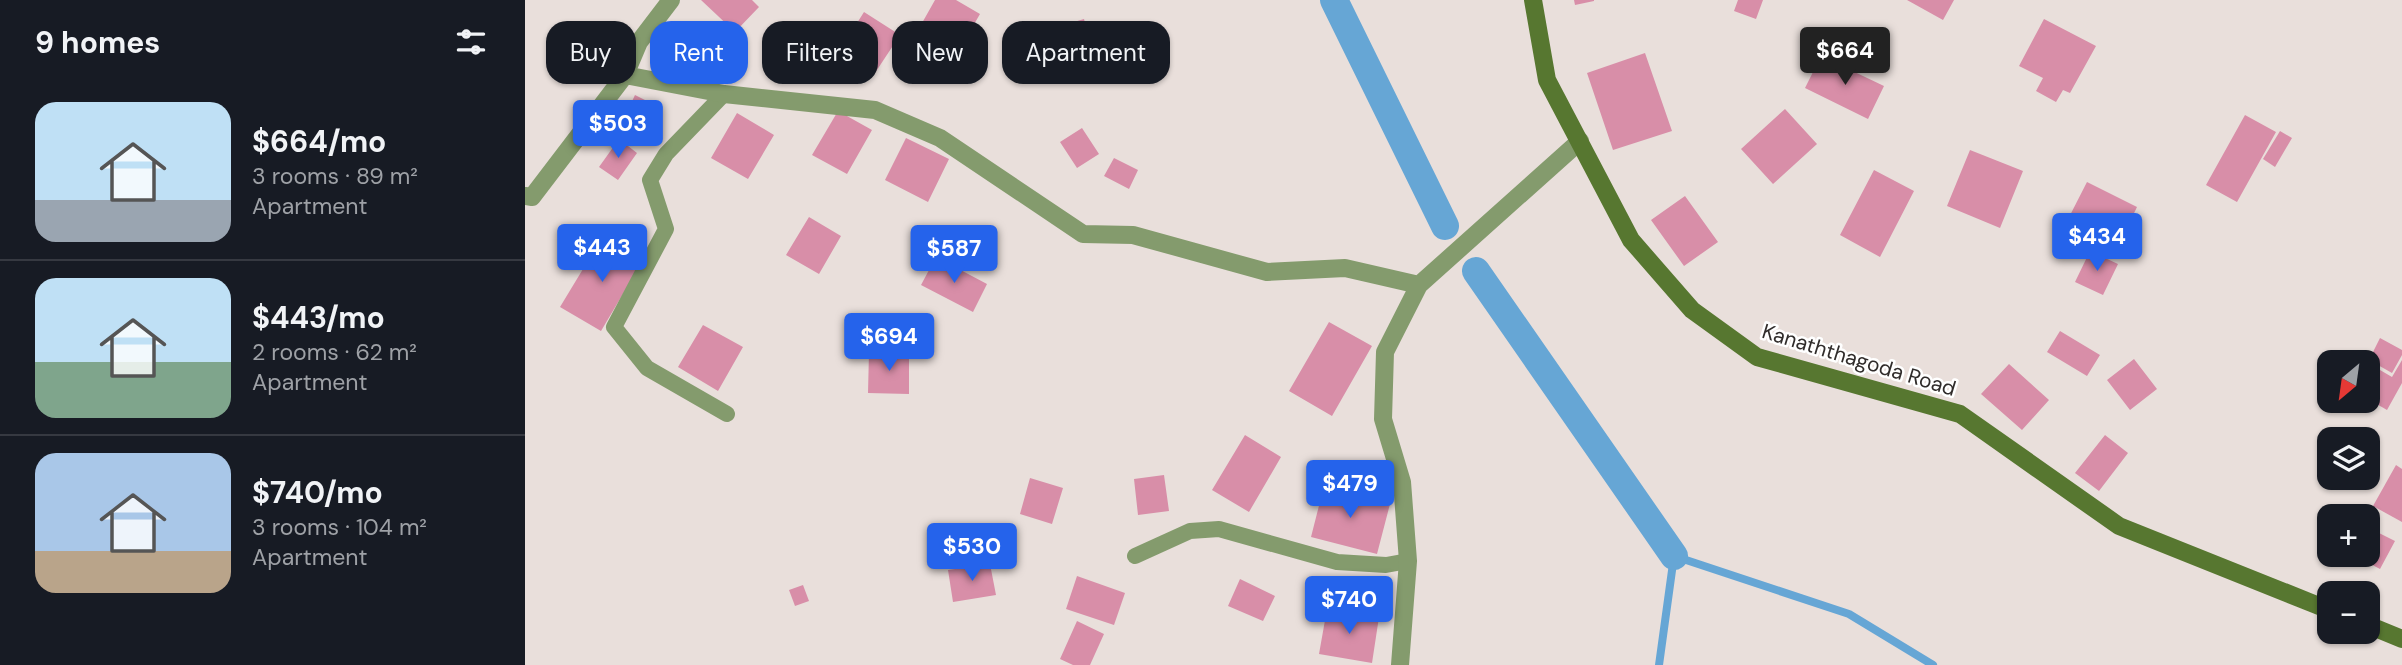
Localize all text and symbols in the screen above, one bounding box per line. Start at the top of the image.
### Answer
chip: Buy [546,21,636,84]
chip: Rent [650,21,748,84]
chip: Filters [762,21,878,84]
chip: New [892,21,988,84]
chip: Apartment [1002,21,1170,84]
text: 9 homes [35,23,160,62]
icon: filters [452,23,490,61]
pin: $664 [1804,28,1886,87]
text: $664 [1816,35,1874,65]
pin: $503 [577,100,659,160]
text: $503 [589,108,647,138]
text: $664/mo [252,122,386,161]
icon: home [91,130,175,214]
text: 3 rooms · 89 m² [252,161,418,191]
text: Apartment [252,191,367,221]
pin: $434 [2056,214,2138,273]
text: $434 [2068,221,2126,251]
pin: $443 [561,224,643,284]
pin: $587 [913,226,995,285]
text: $443 [573,232,631,262]
text: $587 [927,233,981,263]
text: $443/mo [252,298,385,337]
icon: home [91,306,175,390]
pin: $694 [848,314,930,373]
street label: Kanaththagoda Road [1759,317,1959,403]
text: $694 [860,321,918,351]
text: 2 rooms · 62 m² [252,337,417,367]
north arrow [2317,350,2380,413]
map controls [2317,350,2380,644]
text: Apartment [252,367,367,397]
button: layers [2317,427,2380,490]
pin: $479 [1309,461,1391,520]
text: $479 [1322,468,1378,498]
text: $740/mo [252,473,383,512]
icon: home [91,481,175,565]
button: + [2317,504,2380,567]
text: 3 rooms · 104 m² [252,512,427,542]
pin: $530 [931,524,1013,583]
text: $530 [943,531,1001,561]
text: Apartment [252,542,367,572]
pin: $740 [1308,576,1390,636]
button: − [2317,581,2380,644]
text: $740 [1321,584,1377,614]

